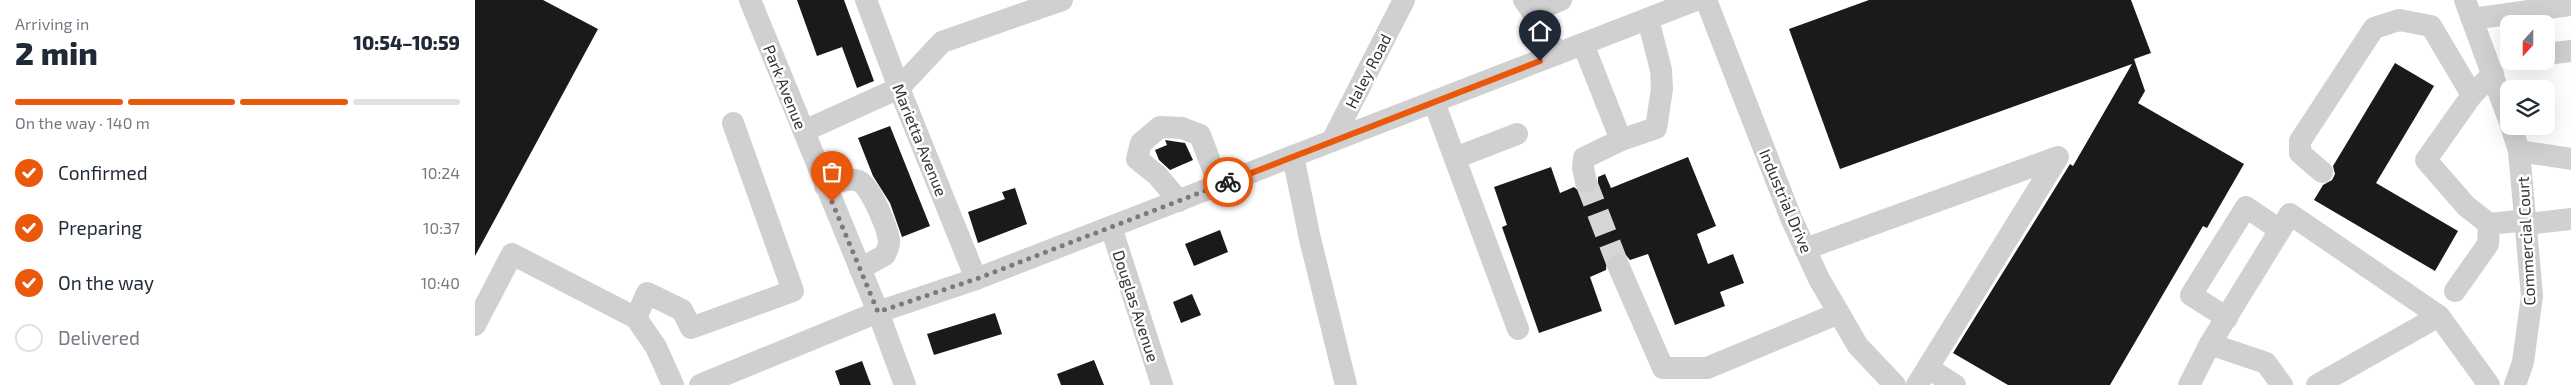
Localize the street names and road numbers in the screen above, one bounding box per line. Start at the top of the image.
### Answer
street label: Haley Road [1341,30,1394,111]
street label: Park Avenue [760,42,811,132]
street label: Marietta Avenue [889,81,952,199]
street label: Industrial Drive [1756,146,1817,256]
street label: Commercial Court [2513,176,2538,306]
street label: Douglas Avenue [1109,248,1163,364]

